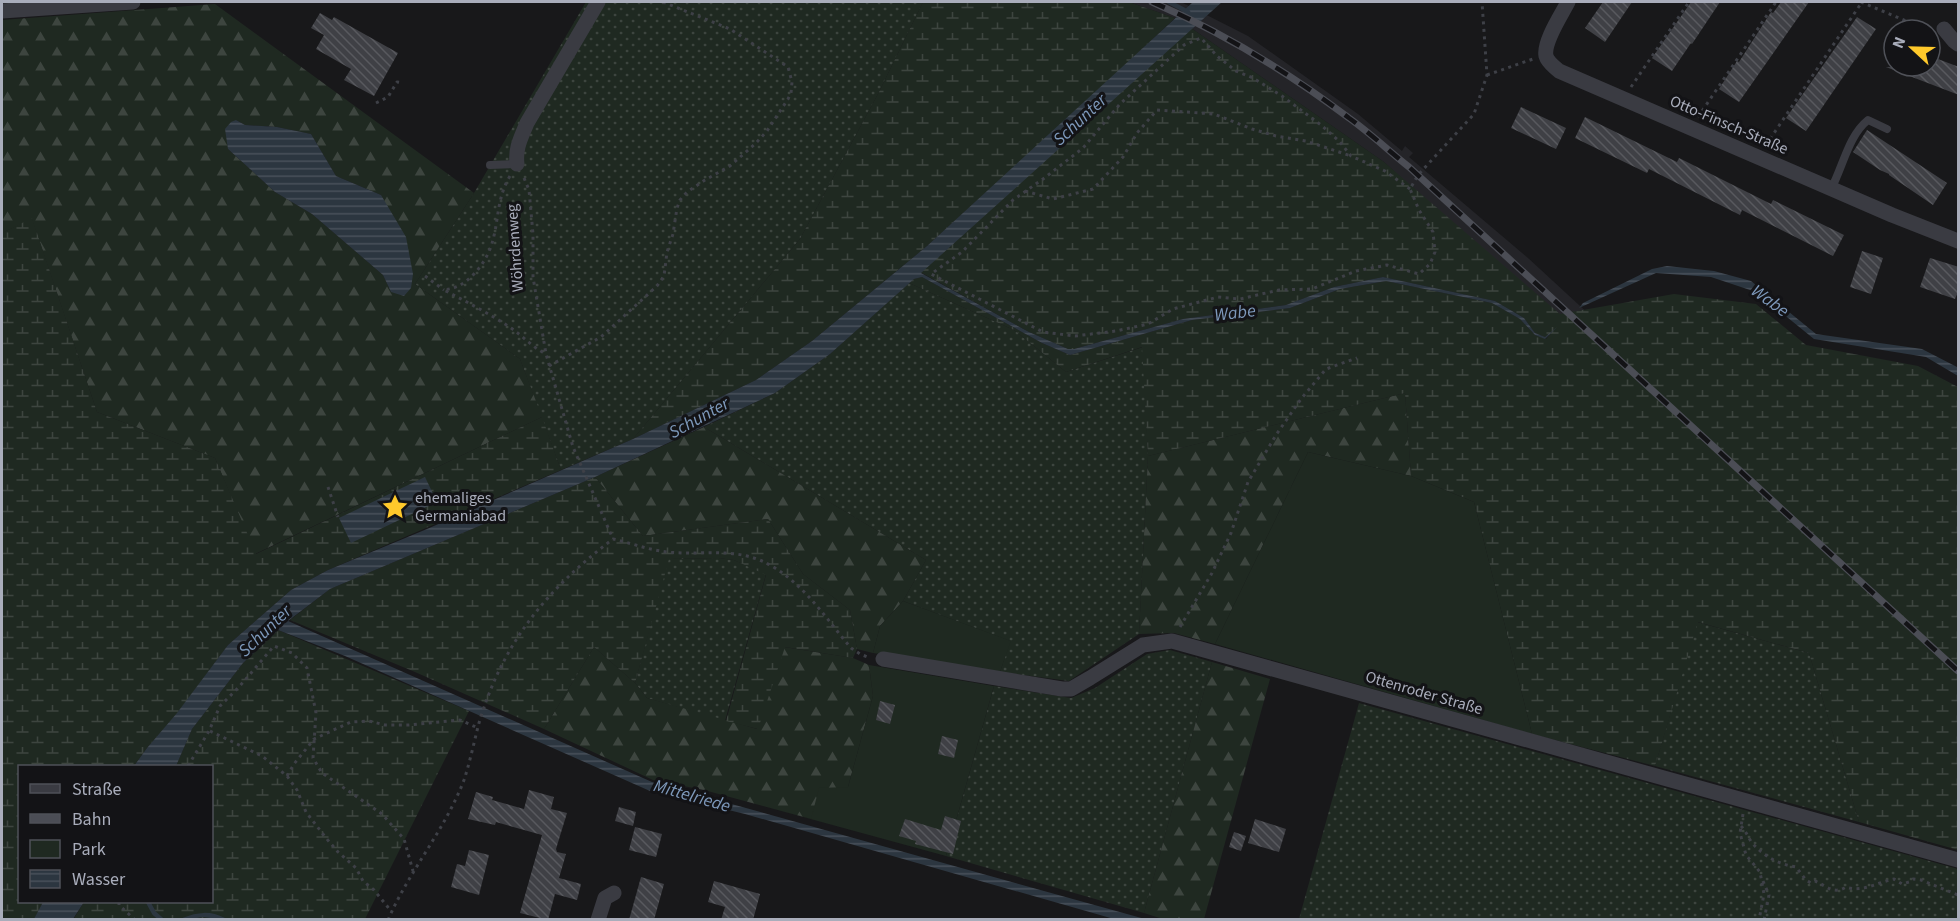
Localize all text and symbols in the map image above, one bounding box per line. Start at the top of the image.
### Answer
north arrow [1882,18,1942,78]
text: N [1887,34,1911,52]
water label: Schunter [1047,88,1113,152]
street label: Otto-Finsch-Straße [1666,90,1792,160]
street label: Wöhrdenweg [501,203,529,293]
water label: Wabe [1746,279,1794,323]
water label: Wabe [1213,298,1257,328]
water label: Schunter [664,391,734,445]
place label: ehemaliges Germaniabad [415,487,506,527]
place icon: ehemaliges Germaniabad [380,492,410,522]
water label: Schunter [233,599,298,663]
street label: Ottenroder Straße [1363,666,1485,720]
legend [18,765,213,903]
water label: Mittelriede [651,773,734,819]
text: Straße [72,777,122,802]
text: Bahn [72,807,111,832]
text: Park [72,837,106,862]
text: Wasser [72,867,126,892]

